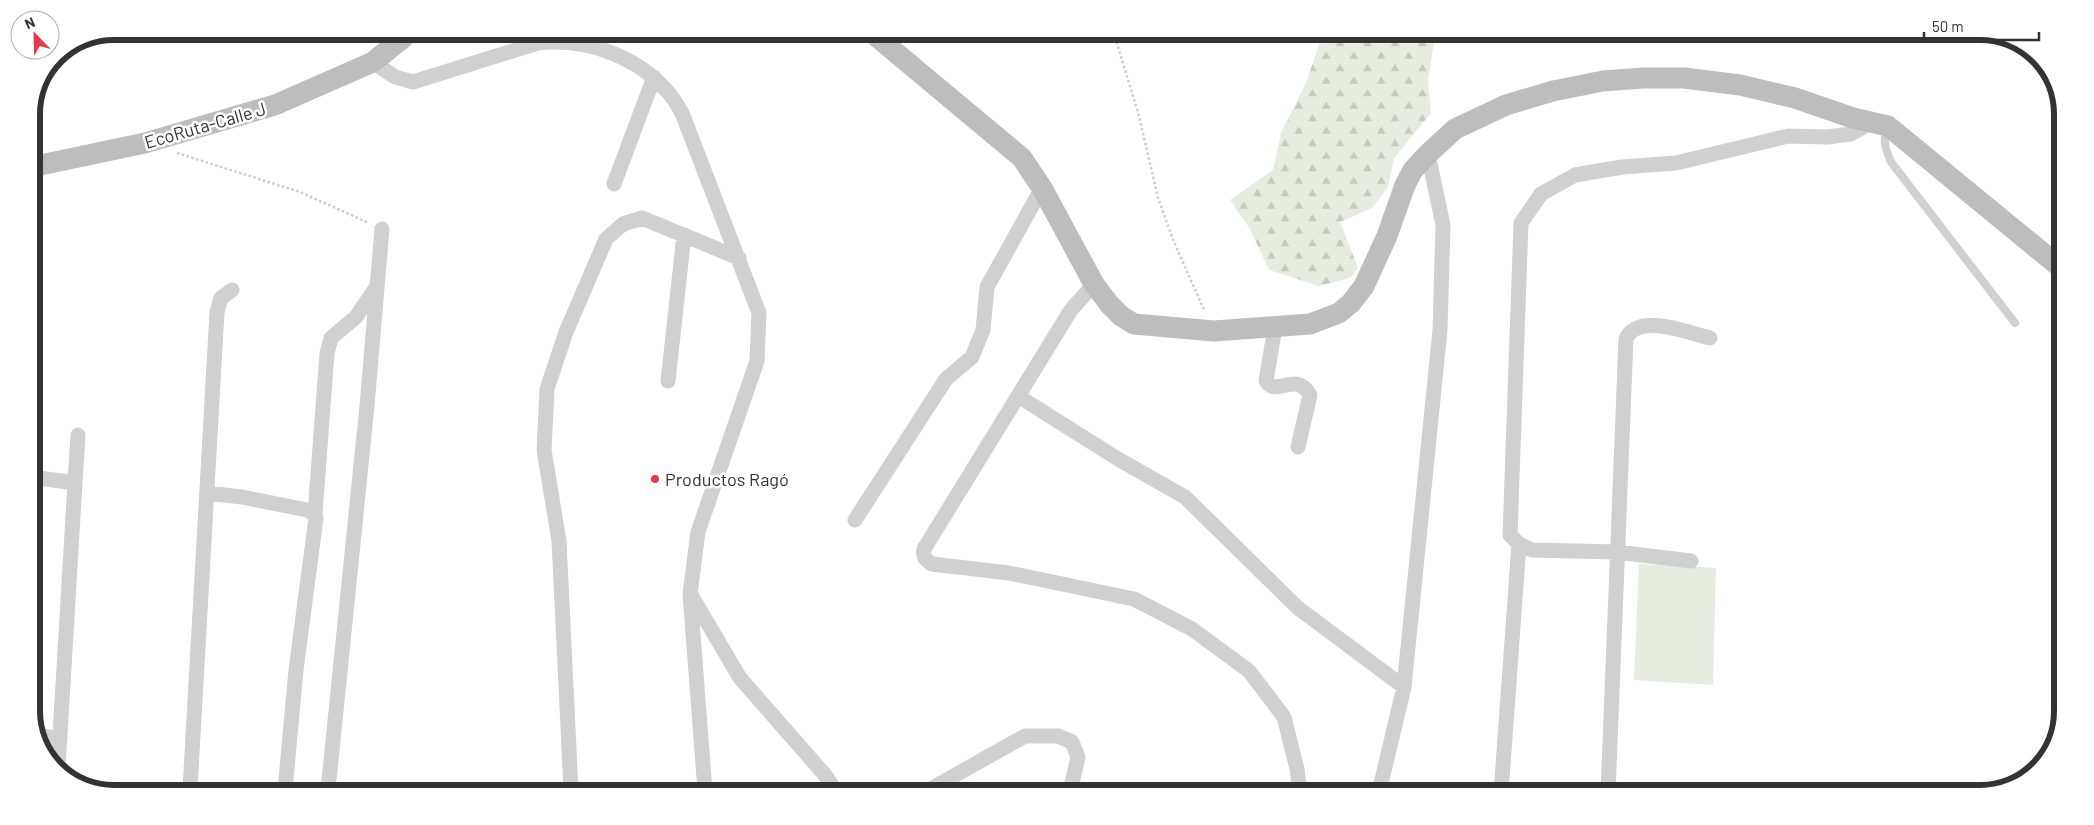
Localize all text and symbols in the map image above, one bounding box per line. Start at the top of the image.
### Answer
north arrow [10,10,60,60]
scale bar [1924,10,2039,42]
text: N [22,13,37,32]
text: 50 m [1932,17,1964,35]
street label: EcoRuta-Calle J [142,97,268,153]
place label: Productos Ragó [665,468,789,490]
marker: Productos Ragó [649,473,661,485]

